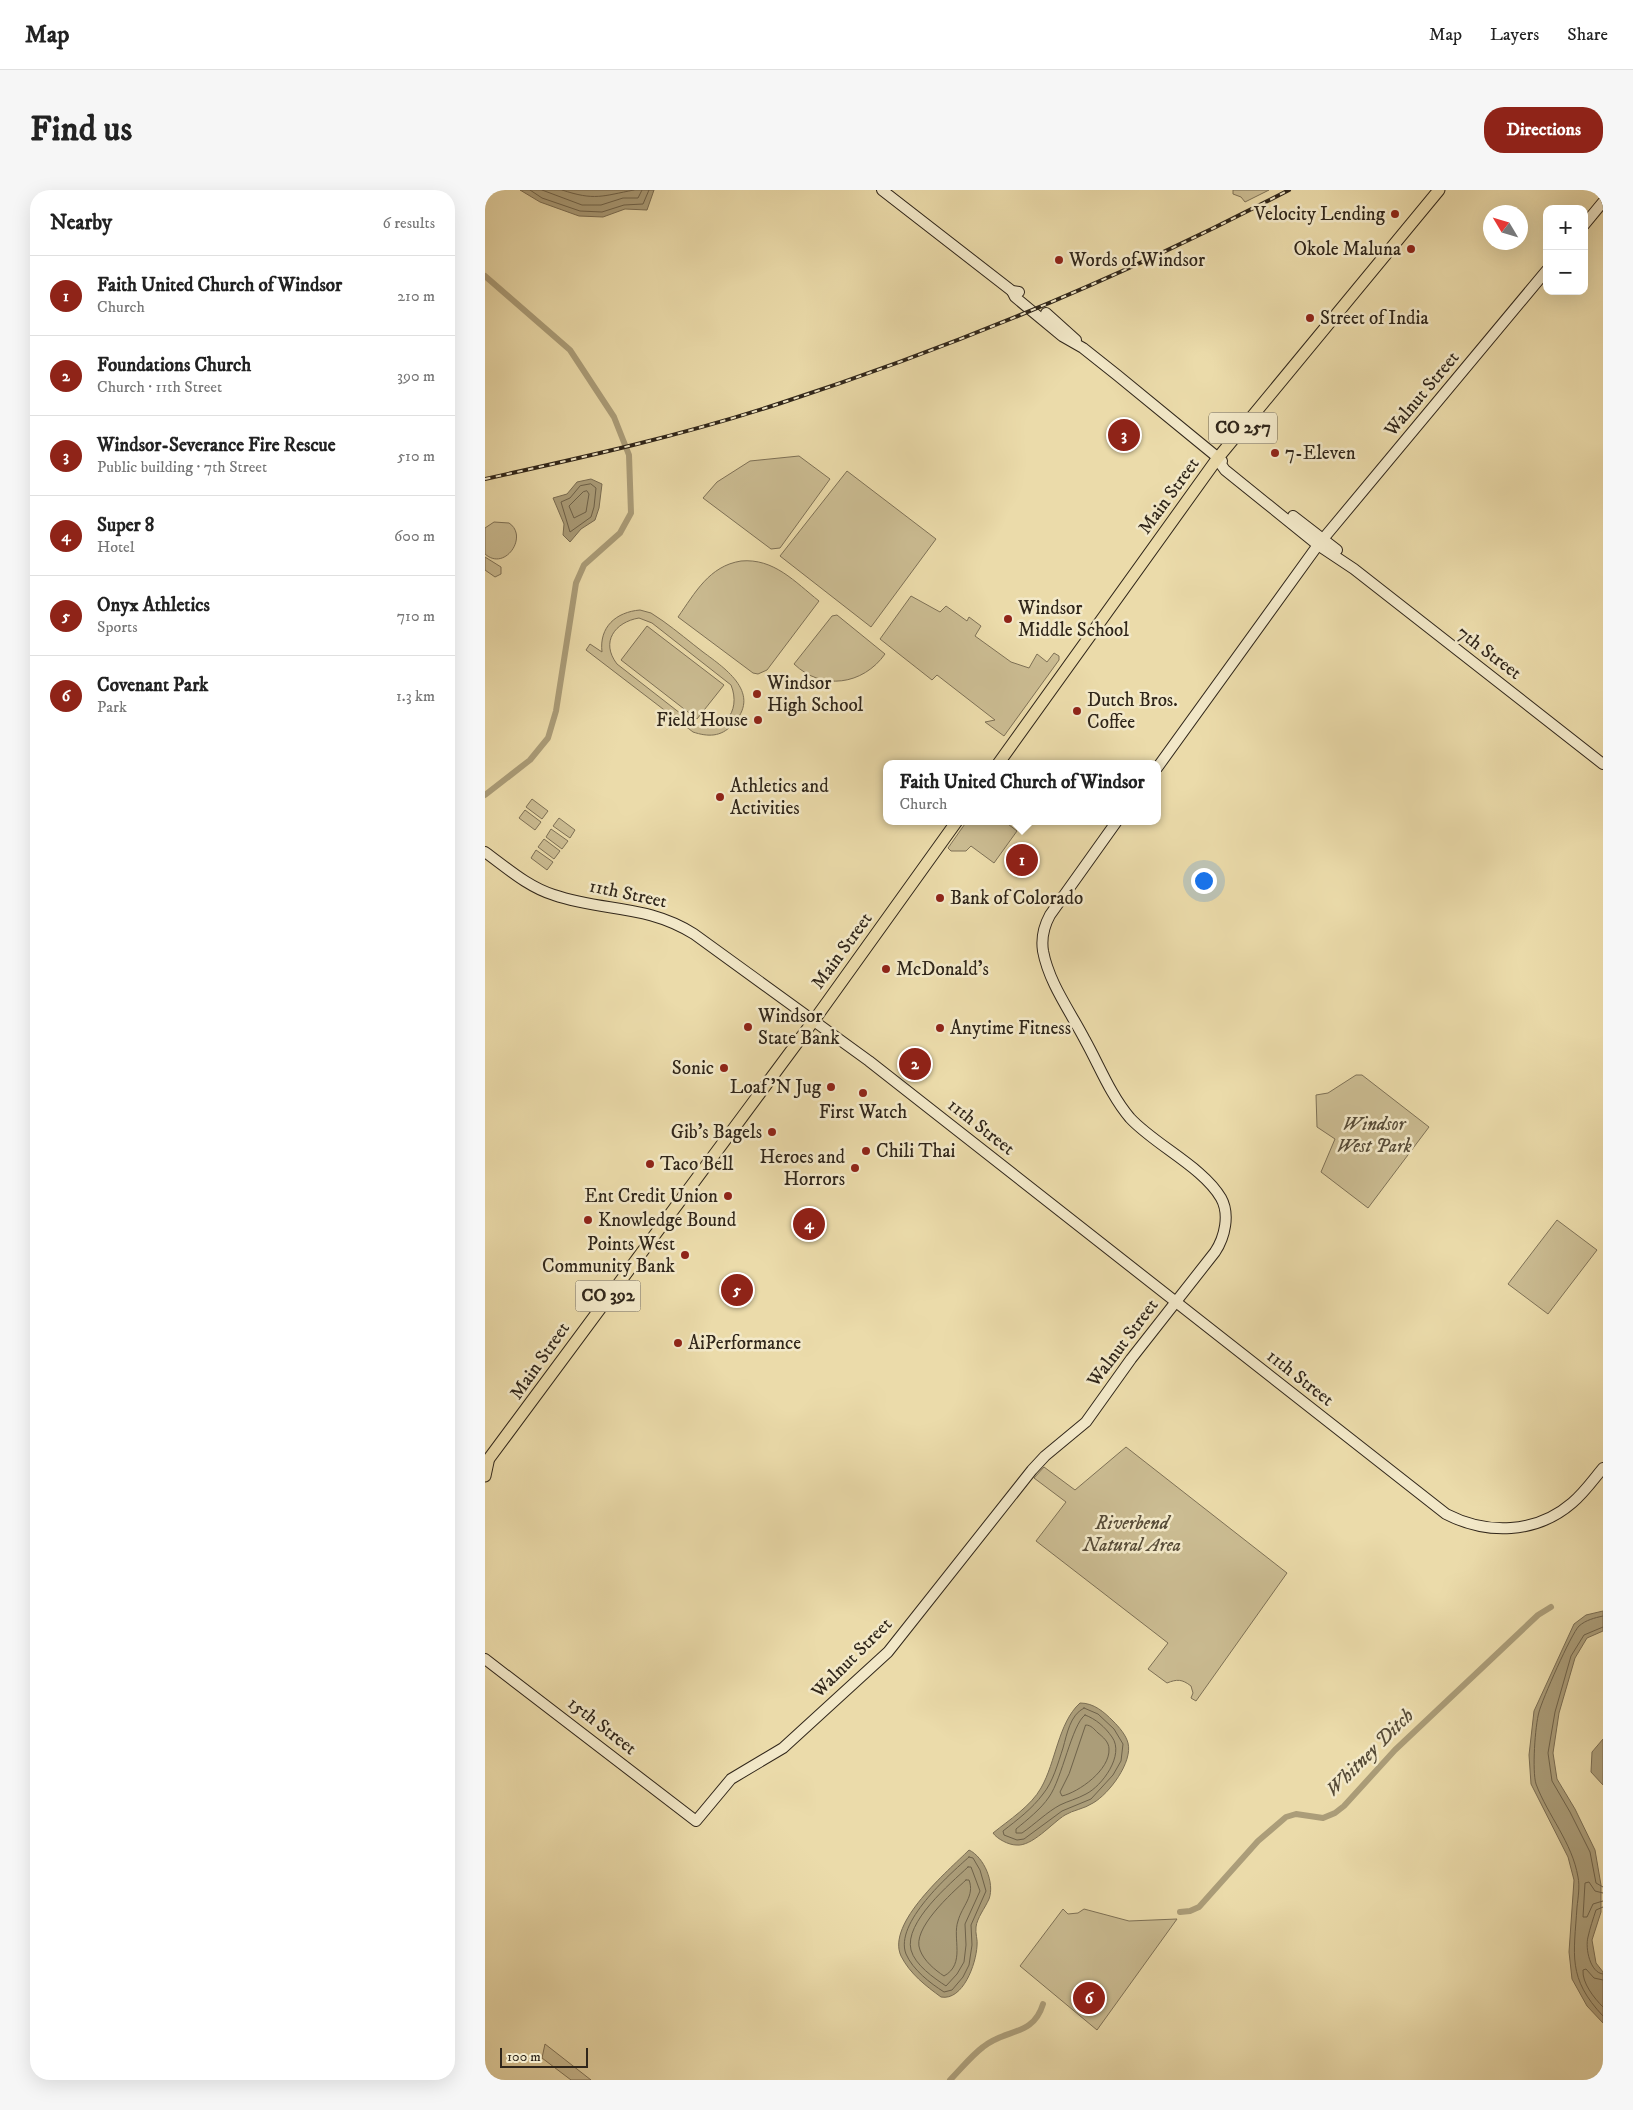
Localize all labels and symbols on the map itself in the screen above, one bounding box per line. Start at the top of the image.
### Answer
place label: Velocity Lending [1253,203,1386,226]
north arrow [1483,205,1528,250]
marker: Velocity Lending [1389,208,1401,220]
place label: Okole Maluna [1293,238,1401,261]
marker: Okole Maluna [1405,243,1417,255]
place label: Words of Windsor [1068,249,1205,272]
marker: Words of Windsor [1053,254,1065,266]
place label: Street of India [1320,307,1428,330]
marker: Street of India [1304,312,1316,324]
street label: Walnut Street [1379,347,1464,442]
road number: CO 257 [1209,412,1277,444]
pin: 3 [1108,416,1140,454]
place label: 7-Eleven [1285,442,1356,465]
marker: 7-Eleven [1269,447,1281,459]
street label: Main Street [1133,453,1205,539]
place label: Windsor Middle School [1017,597,1129,642]
marker: Windsor Middle School [1002,613,1014,625]
street label: 7th Street [1452,621,1526,685]
place label: Windsor High School [766,672,864,717]
marker: Windsor High School [751,688,763,700]
place label: Dutch Bros. Coffee [1087,689,1178,734]
marker: Dutch Bros. Coffee [1071,705,1083,717]
place label: Field House [656,709,748,732]
marker: Field House [752,714,764,726]
place label: Athletics and Activities [730,775,829,820]
marker: Athletics and Activities [714,791,726,803]
pin: 1 [1006,841,1038,879]
your location [1191,868,1217,894]
street label: 11th Street [587,875,669,913]
place label: Bank of Colorado [950,887,1083,910]
marker: Bank of Colorado [934,892,946,904]
street label: Main Street [806,908,878,994]
place label: McDonald's [896,958,989,981]
marker: McDonald's [880,963,892,975]
place label: Windsor State Bank [757,1005,840,1050]
place label: Anytime Fitness [950,1017,1071,1040]
marker: Windsor State Bank [742,1021,754,1033]
marker: Anytime Fitness [934,1022,946,1034]
pin: 2 [899,1045,931,1083]
place label: Sonic [672,1057,714,1080]
marker: Sonic [718,1062,730,1074]
place label: Loaf 'N Jug [730,1076,822,1099]
marker: Loaf 'N Jug [825,1081,837,1093]
marker: First Watch [857,1087,869,1099]
street label: 11th Street [943,1094,1019,1160]
place label: First Watch [819,1101,907,1124]
park label: Windsor West Park [1336,1113,1412,1158]
place label: Gib's Bagels [671,1121,762,1144]
marker: Gib's Bagels [766,1126,778,1138]
place label: Chili Thai [876,1140,956,1163]
marker: Chili Thai [860,1145,872,1157]
place label: Heroes and Horrors [759,1146,846,1191]
place label: Taco Bell [660,1153,734,1176]
marker: Taco Bell [644,1158,656,1170]
marker: Heroes and Horrors [849,1162,861,1174]
place label: Ent Credit Union [584,1185,718,1208]
marker: Ent Credit Union [722,1190,734,1202]
pin: 4 [793,1205,825,1243]
place label: Knowledge Bound [598,1209,737,1232]
marker: Knowledge Bound [582,1214,594,1226]
place label: Points West Community Bank [542,1233,676,1278]
marker: Points West Community Bank [679,1249,691,1261]
pin: 5 [721,1271,753,1309]
road number: CO 392 [575,1280,641,1312]
street label: Walnut Street [1082,1294,1164,1392]
street label: Main Street [505,1318,575,1404]
place label: AiPerformance [688,1332,801,1355]
marker: AiPerformance [672,1337,684,1349]
street label: 11th Street [1262,1345,1338,1411]
park label: Riverbend Natural Area [1082,1512,1181,1557]
street label: Walnut Street [806,1613,897,1704]
street label: 15th Street [563,1692,641,1760]
water label: Whitney Ditch [1321,1704,1419,1802]
pin: 6 [1073,1979,1105,2017]
scale bar [500,2045,587,2068]

